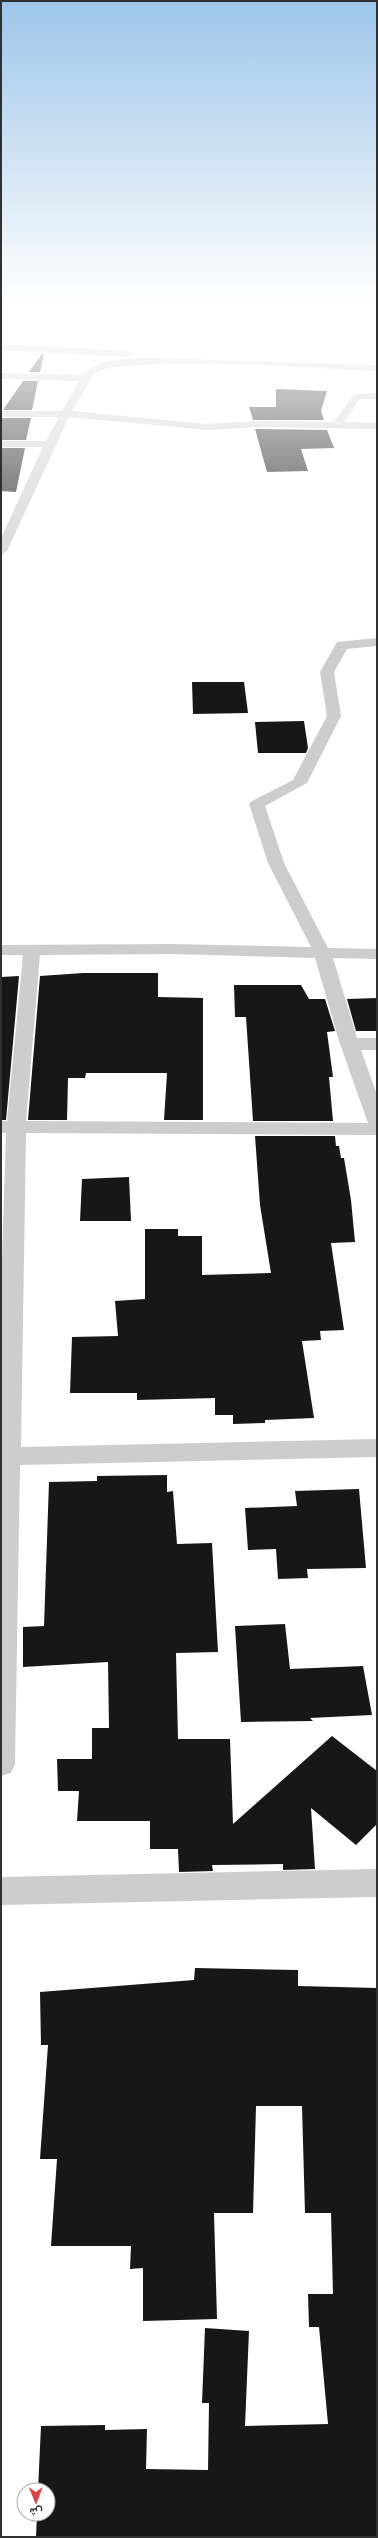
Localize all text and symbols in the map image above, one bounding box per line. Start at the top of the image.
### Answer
north arrow [16,2482,56,2522]
text: ش [29,2505,43,2519]

